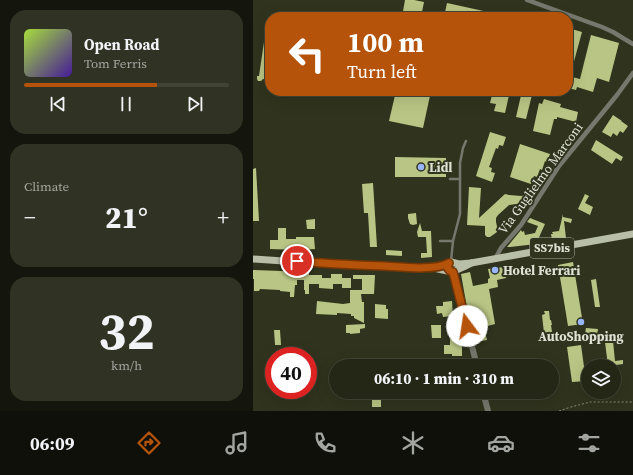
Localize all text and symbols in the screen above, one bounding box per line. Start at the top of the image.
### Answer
text: 100 m [347,23,424,61]
icon: left [281,28,333,80]
text: Open Road [84,34,159,55]
text: Tom Ferris [84,55,147,72]
text: Turn left [347,59,417,84]
icon: previous [47,93,69,115]
icon: pause [115,93,137,115]
icon: next [184,93,206,115]
street label: Via Guglielmo Marconi [494,119,587,237]
place label: Lidl [429,159,453,176]
marker: Lidl [416,162,426,172]
text: Climate [24,178,69,195]
text: 21° [105,197,148,238]
text: − [24,202,36,232]
text: + [217,202,229,232]
road number: SS7bis [530,238,574,258]
pin [280,244,314,278]
icon: arrive [286,250,308,272]
place label: Hotel Ferrari [503,262,580,279]
marker: Hotel Ferrari [490,265,500,275]
text: 32 [98,295,155,366]
position arrow [446,305,488,347]
marker: AutoShopping [576,317,586,327]
place label: AutoShopping [538,328,624,345]
speed limit sign: 40 [265,347,317,399]
text: km/h [111,357,142,374]
map controls [581,359,621,399]
button: layers [581,359,621,399]
text: 06:10 · 1 min · 310 m [374,368,514,389]
icon: directions [135,429,163,457]
icon: music [223,429,251,457]
icon: phone [311,429,339,457]
icon: climate [399,429,427,457]
icon: car [487,429,515,457]
icon: filters [575,429,603,457]
text: 06:09 [30,431,74,456]

